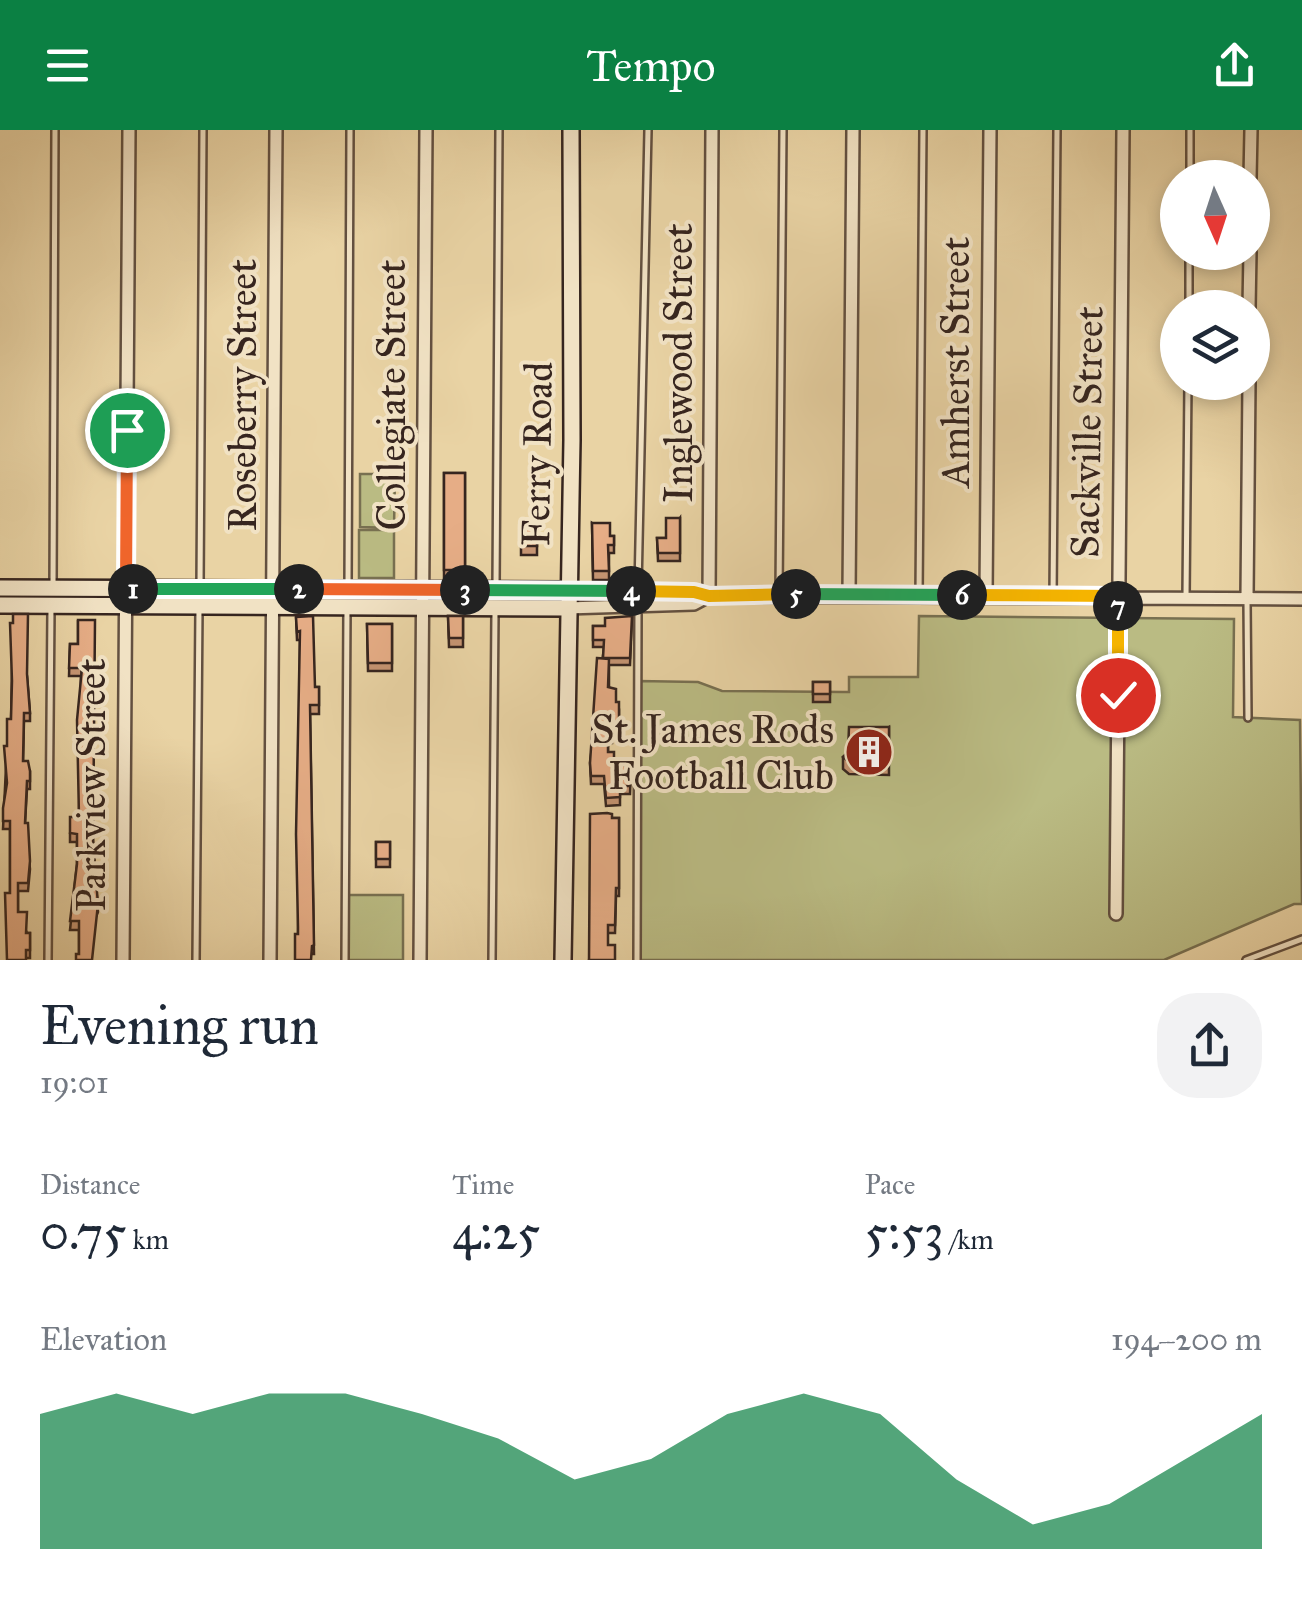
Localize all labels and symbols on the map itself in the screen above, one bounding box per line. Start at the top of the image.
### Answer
north arrow [1160,160,1270,270]
street label: Inglewood Street [654,223,703,503]
street label: Amherst Street [931,236,980,490]
street label: Roseberry Street [218,259,267,531]
street label: Collegiate Street [367,259,416,531]
street label: Sackville Street [1060,306,1114,558]
street label: Ferry Road [511,361,563,547]
pin [85,388,170,473]
pin: 1 [108,564,158,614]
pin: 2 [274,564,324,614]
pin: 3 [440,565,490,615]
pin: 4 [606,566,656,616]
pin: 5 [771,569,821,619]
pin: 6 [937,570,987,620]
pin: 7 [1093,581,1143,631]
pin [1076,653,1161,738]
street label: Parkview Street [67,658,116,912]
place label: St. James Rods Football Club [592,705,834,800]
building icon: St. James Rods Football Club [843,726,895,778]

